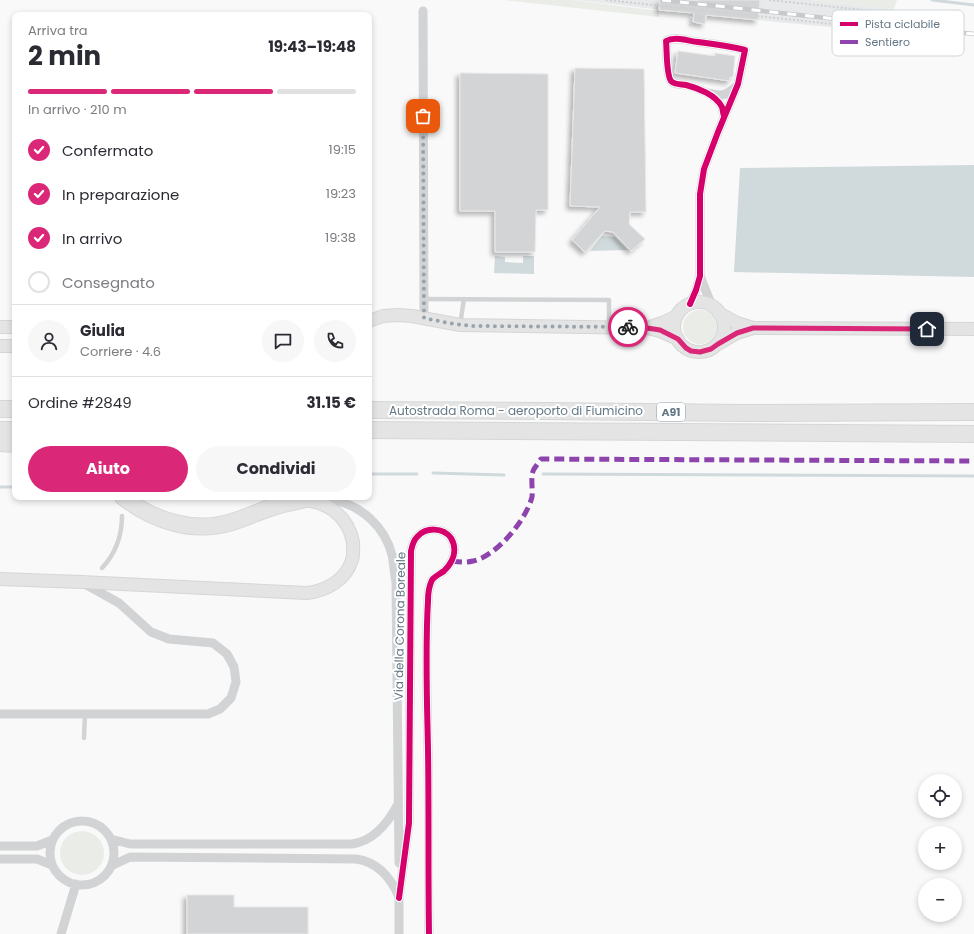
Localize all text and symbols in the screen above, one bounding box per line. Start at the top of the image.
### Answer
legend [832,10,964,56]
text: Pista ciclabile [865,16,940,32]
text: Arriva tra [28,21,88,40]
text: Sentiero [865,34,910,50]
text: 19:43–19:48 [268,36,356,57]
text: 2 min [28,38,101,74]
pin [406,99,440,133]
text: In arrivo · 210 m [28,100,127,119]
icon: bag [412,105,434,127]
icon: check [28,139,50,161]
text: Confermato [62,140,153,161]
text: 19:15 [329,140,356,159]
icon: check [28,183,50,205]
text: In preparazione [62,184,179,205]
text: 19:23 [326,184,356,203]
icon: check [28,227,50,249]
text: In arrivo [62,228,122,249]
text: 19:38 [325,228,356,247]
text: Consegnato [62,272,155,293]
courier [608,307,648,347]
pin [910,312,944,346]
icon: bike [617,316,639,338]
icon: home [916,318,938,340]
button: person [28,320,70,362]
text: Giulia [80,320,125,341]
button: chat [262,320,304,362]
button: phone [314,320,356,362]
text: Corriere · 4.6 [80,342,161,361]
text: Ordine #2849 [28,392,132,413]
text: 31.15 € [307,392,356,413]
street label: Autostrada Roma - aeroporto di Fiumicino [389,402,643,419]
road number: A91 [657,403,685,421]
button: Aiuto [28,446,188,492]
button: Condividi [196,446,356,492]
street label: Via della Corona Boreale [390,551,409,700]
map controls [918,774,962,922]
button: locate [918,774,962,818]
button: + [918,826,962,870]
button: − [918,878,962,922]

